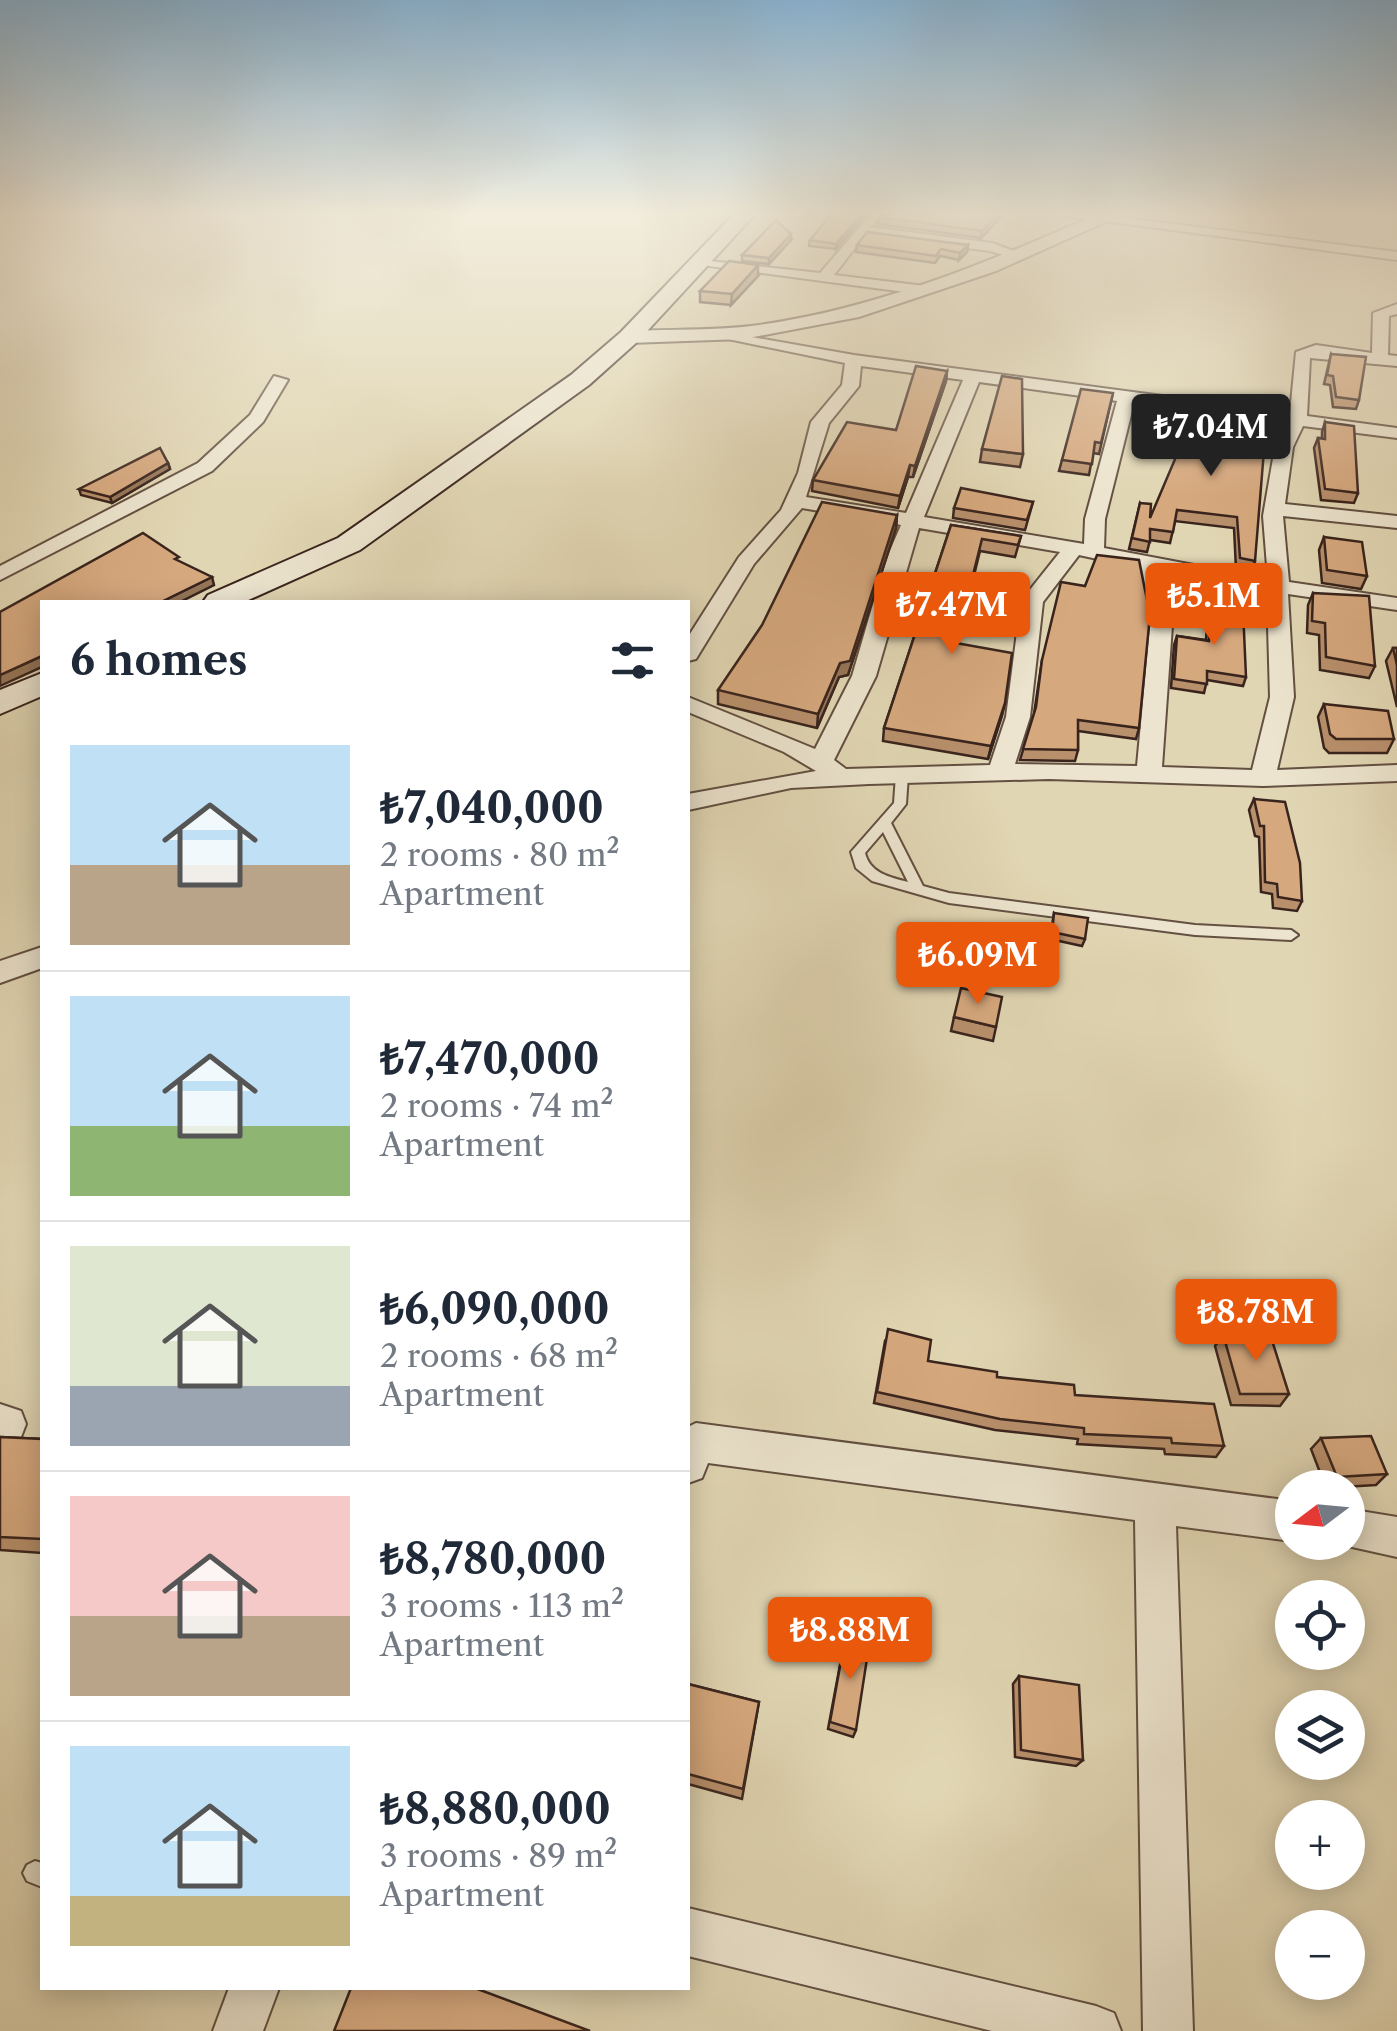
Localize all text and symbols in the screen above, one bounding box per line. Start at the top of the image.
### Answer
pin: ₺7.04M [1130,394,1292,479]
text: ₺7.04M [1153,407,1269,446]
pin: ₺5.1M [1144,563,1284,648]
pin: ₺7.47M [871,572,1033,657]
text: ₺5.1M [1167,576,1261,615]
text: ₺7.47M [896,585,1008,624]
icon: filters [605,633,660,688]
text: 6 homes [70,634,248,686]
text: ₺7,040,000 [380,782,604,834]
icon: home [150,785,270,905]
text: 2 rooms · 80 m² [380,835,620,874]
text: Apartment [380,874,544,913]
pin: ₺6.09M [897,922,1059,1007]
text: ₺6.09M [918,935,1038,974]
text: ₺7,470,000 [380,1033,600,1085]
icon: home [150,1036,270,1156]
text: 2 rooms · 74 m² [380,1086,614,1125]
text: Apartment [380,1125,544,1164]
pin: ₺8.78M [1175,1279,1337,1364]
text: ₺6,090,000 [380,1283,610,1335]
icon: home [150,1286,270,1406]
text: ₺8.78M [1198,1292,1314,1331]
text: 2 rooms · 68 m² [380,1336,618,1375]
text: Apartment [380,1375,544,1414]
north arrow [1275,1470,1365,1560]
map controls [1275,1470,1365,2000]
text: ₺8,780,000 [380,1533,606,1585]
icon: home [150,1536,270,1656]
button: locate [1275,1580,1365,1670]
text: 3 rooms · 113 m² [380,1586,624,1625]
pin: ₺8.88M [769,1597,931,1682]
text: ₺8.88M [790,1610,910,1649]
text: Apartment [380,1625,544,1664]
button: layers [1275,1690,1365,1780]
text: ₺8,880,000 [380,1783,611,1835]
icon: home [150,1786,270,1906]
button: + [1275,1800,1365,1890]
text: 3 rooms · 89 m² [380,1836,617,1875]
text: Apartment [380,1875,544,1914]
button: − [1275,1910,1365,2000]

